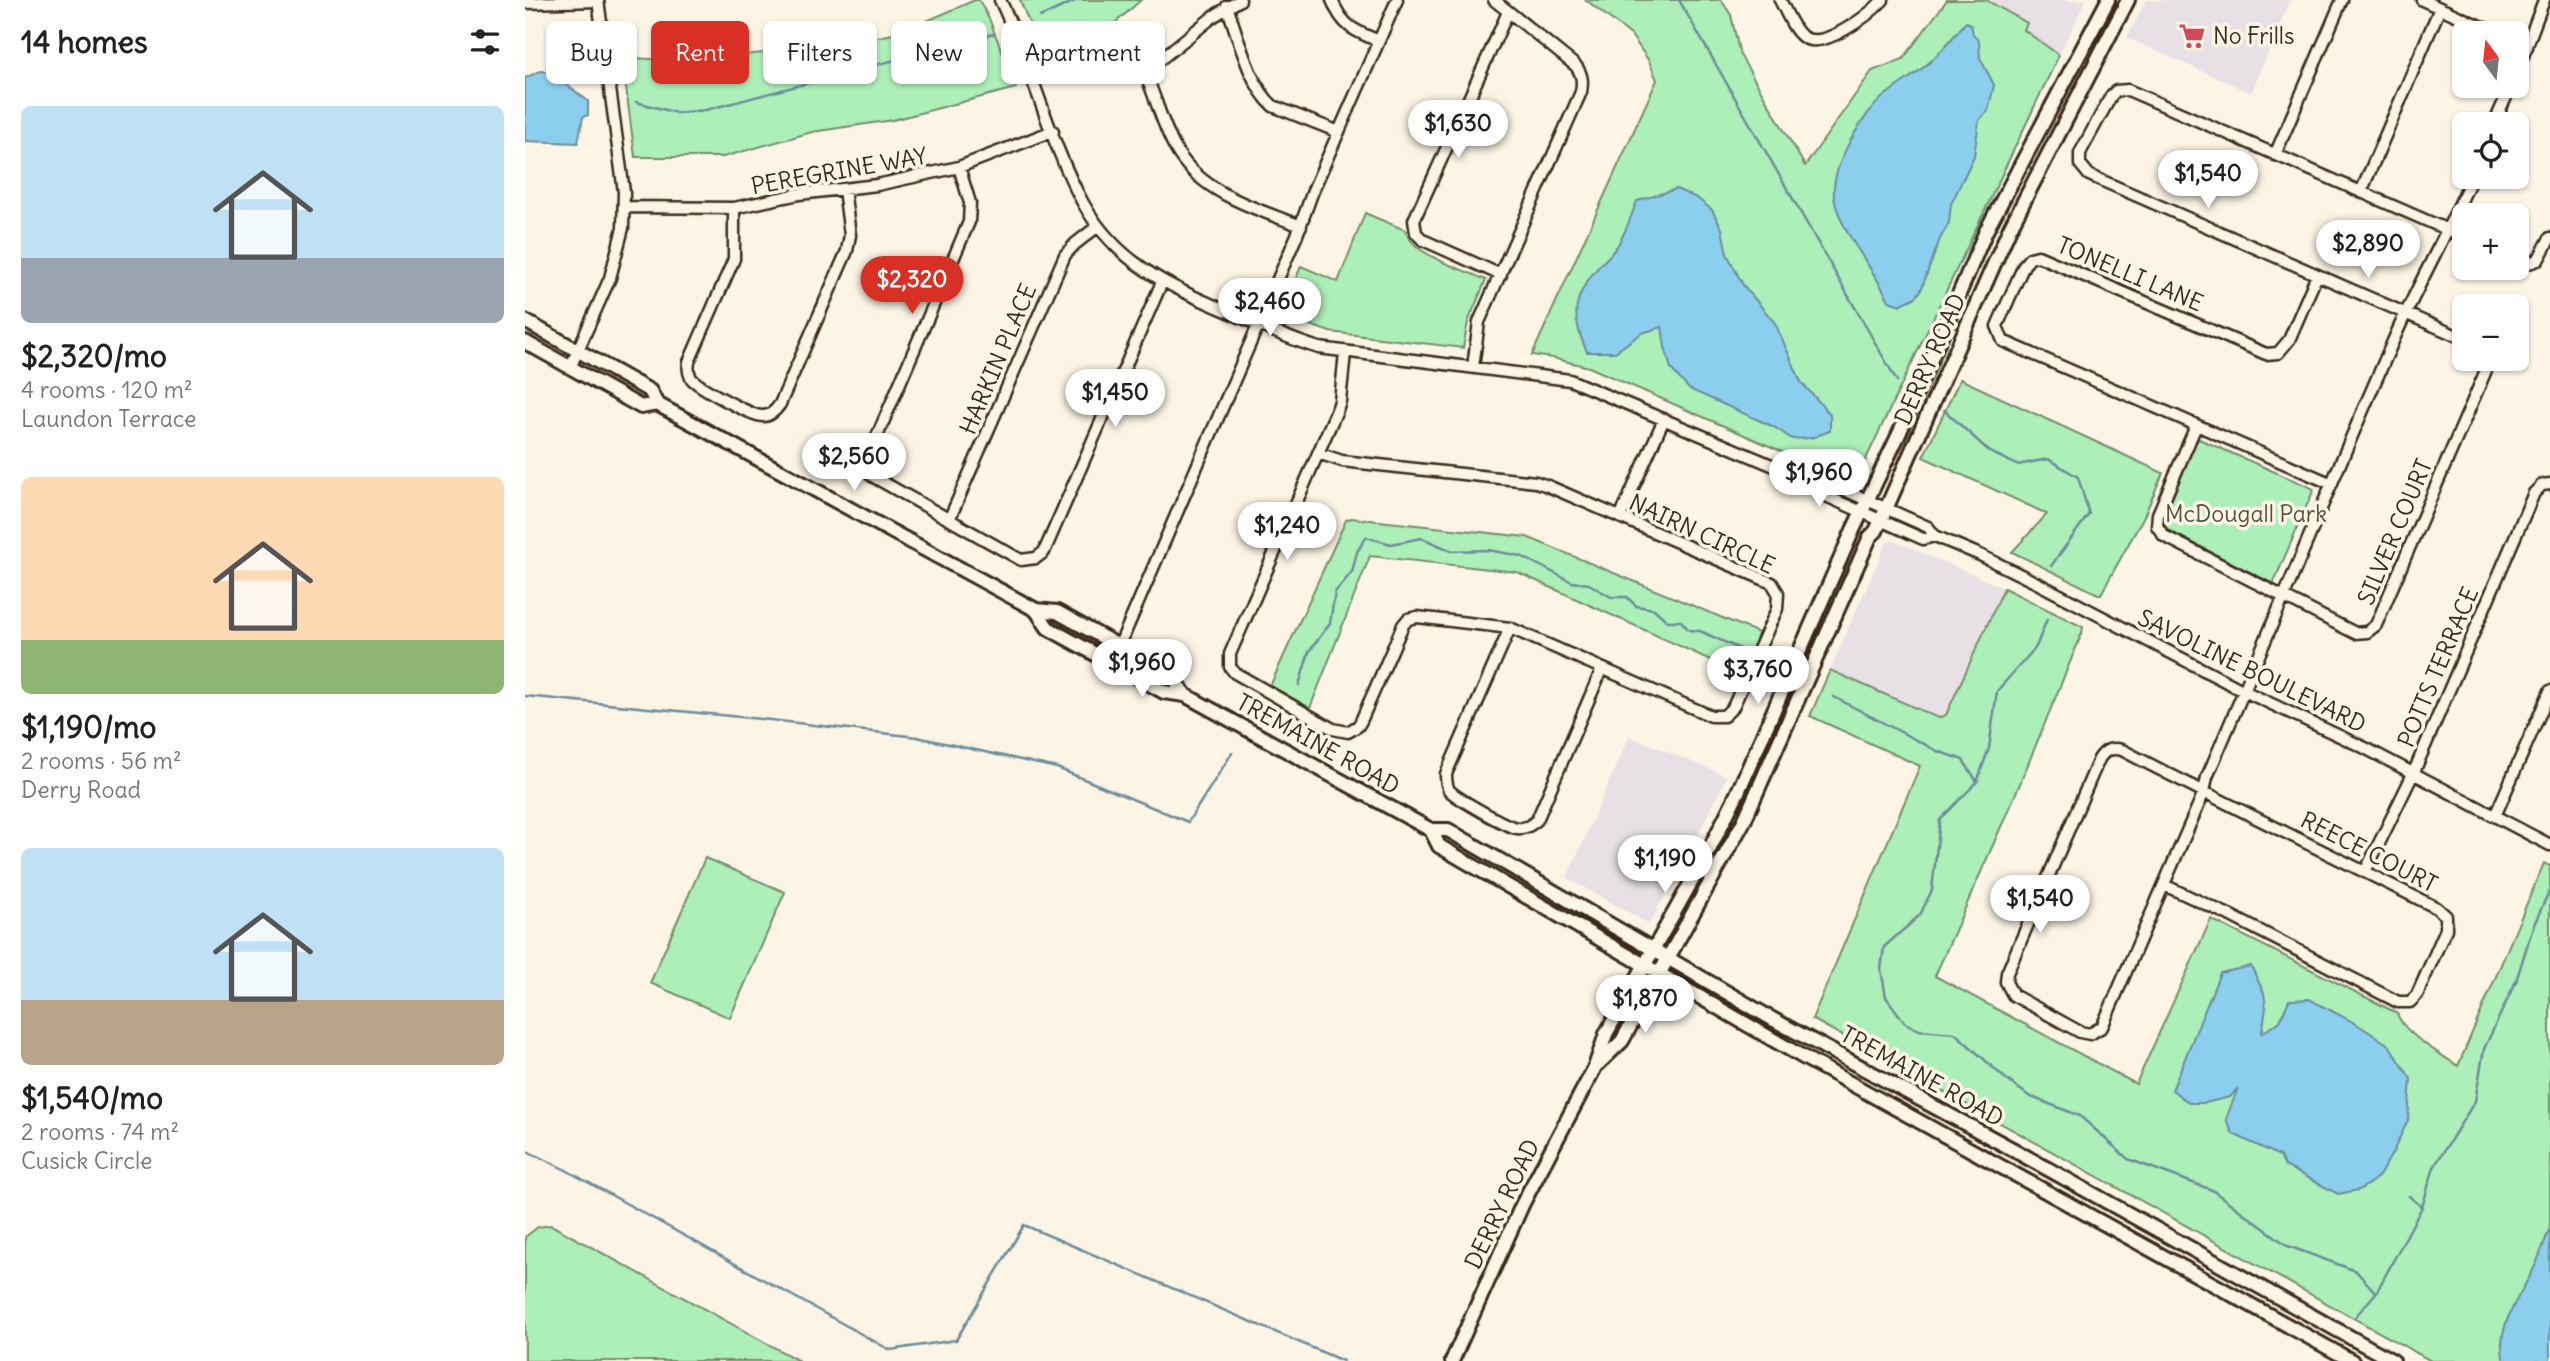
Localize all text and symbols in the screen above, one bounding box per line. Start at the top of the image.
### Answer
chip: Buy [546,21,637,84]
chip: Rent [651,21,749,84]
chip: Filters [763,21,877,84]
chip: New [891,21,987,84]
chip: Apartment [1001,21,1165,84]
supermarket icon: No Frills [2177,21,2207,51]
place label: No Frills [2213,21,2294,50]
north arrow [2452,21,2529,98]
map controls [2452,21,2529,371]
text: 14 homes [21,23,148,61]
icon: filters [466,23,504,61]
pin: $1,630 [1401,100,1515,160]
text: $1,630 [1424,108,1492,137]
button: locate [2452,112,2529,189]
street label: PEREGRINE WAY [749,141,929,200]
pin: $1,540 [2151,150,2265,210]
icon: home [200,152,326,278]
text: $1,540 [2174,158,2242,187]
button: + [2452,203,2529,280]
pin: $2,890 [2311,220,2425,280]
text: $2,890 [2332,228,2404,257]
street label: TONELLI LANE [2053,230,2208,317]
pin: $2,320 [855,256,969,316]
text: $2,320 [877,264,947,293]
pin: $2,460 [1213,278,1327,338]
street label: HARKIN PLACE [953,279,1042,439]
text: $2,460 [1234,286,1306,315]
street label: DERRY ROAD [1888,289,1971,429]
button: − [2452,294,2529,371]
text: $2,320/mo [21,337,167,375]
pin: $1,450 [1058,370,1172,429]
text: 4 rooms · 120 m² [21,375,193,404]
text: $1,450 [1081,377,1149,406]
text: Laundon Terrace [21,404,196,433]
pin: $2,560 [797,434,911,493]
text: $2,560 [818,441,890,470]
pin: $1,960 [1762,449,1876,509]
street label: SILVER COURT [2351,454,2438,609]
text: $1,960 [1785,457,1853,486]
street label: NAIRN CIRCLE [1625,487,1780,580]
park label: McDougall Park [2165,499,2327,528]
pin: $1,240 [1230,503,1344,562]
text: $1,240 [1254,510,1320,539]
icon: home [200,523,326,649]
street label: POTTS TERRACE [2391,582,2484,751]
street label: SAVOLINE BOULEVARD [2133,603,2371,738]
pin: $1,960 [1085,640,1199,699]
pin: $3,760 [1701,646,1815,706]
text: $1,960 [1108,647,1176,676]
text: $3,760 [1723,654,1793,683]
street label: TREMAINE ROAD [1232,687,1405,800]
text: $1,190/mo [21,708,156,746]
text: 2 rooms · 56 m² [21,746,182,775]
text: Derry Road [21,775,141,804]
street label: REECE COURT [2296,805,2442,898]
pin: $1,190 [1608,836,1722,895]
text: $1,190 [1634,843,1696,872]
pin: $1,540 [1983,876,2097,935]
text: $1,540 [2006,883,2074,912]
icon: home [200,894,326,1020]
pin: $1,870 [1588,976,1702,1035]
text: $1,870 [1612,983,1678,1012]
street label: TREMAINE ROAD [1836,1019,2009,1132]
text: $1,540/mo [21,1079,163,1117]
text: 2 rooms · 74 m² [21,1117,179,1146]
street label: DERRY ROAD [1458,1134,1545,1273]
text: Cusick Circle [21,1146,152,1175]

